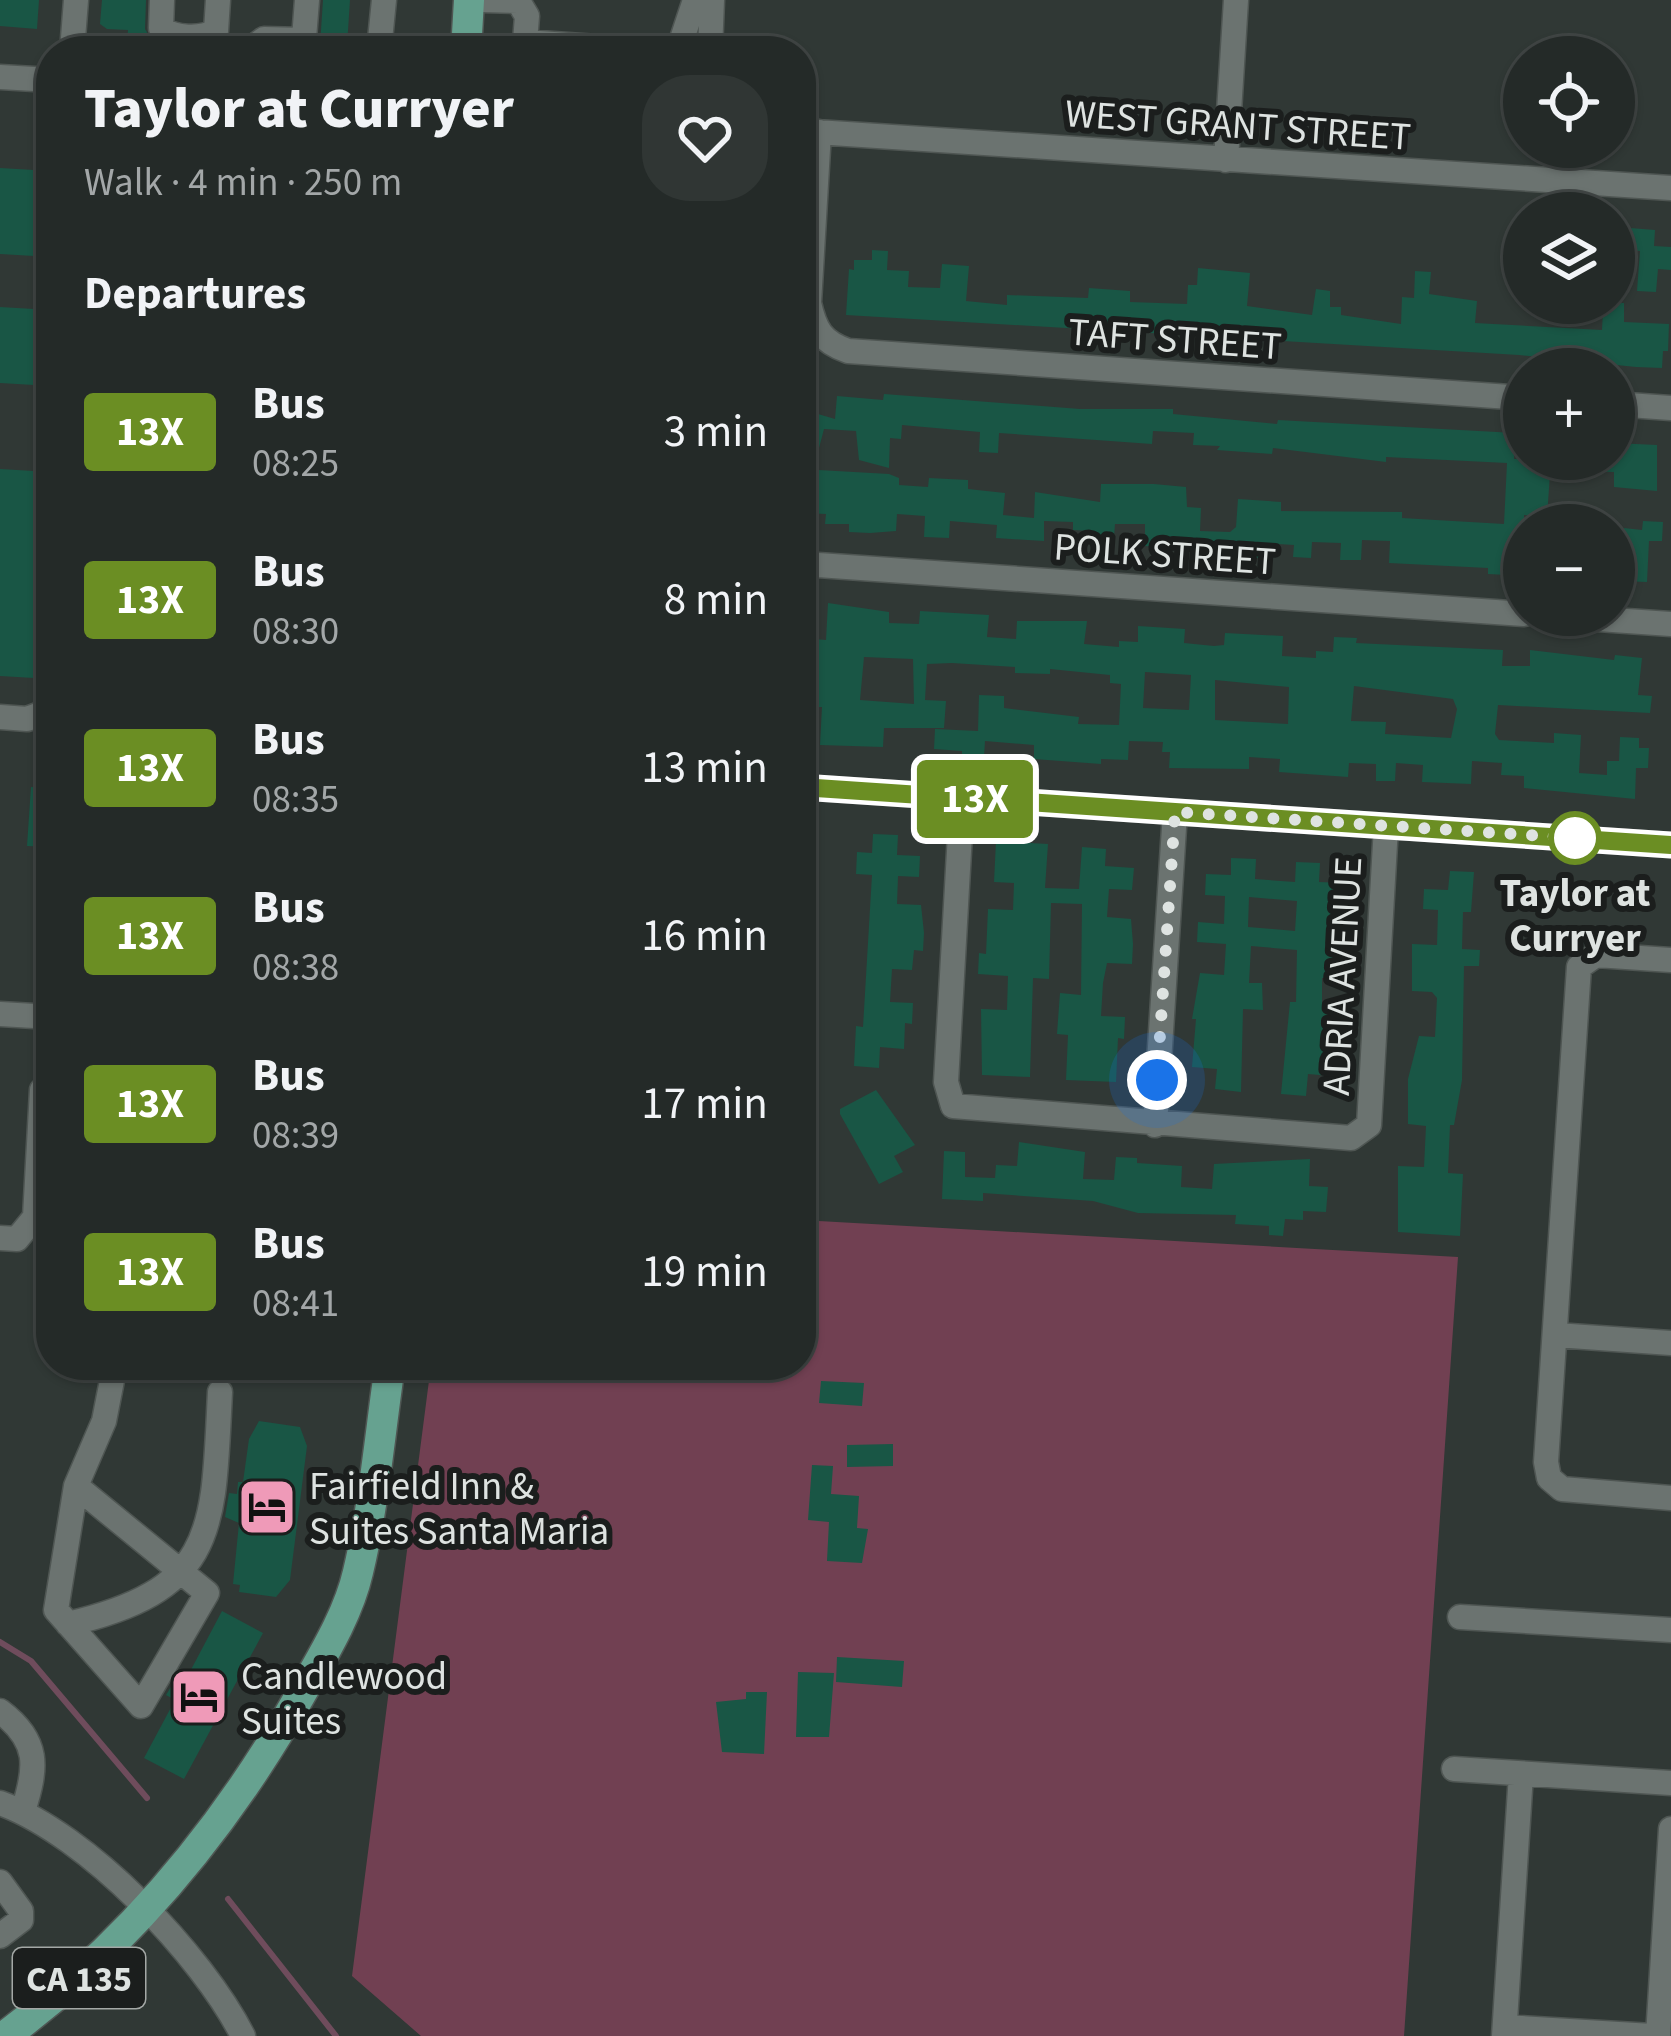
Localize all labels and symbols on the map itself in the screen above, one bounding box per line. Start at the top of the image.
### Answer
street label: WEST GRANT STREET [1063,86,1413,166]
street label: TAFT STREET [1066,305,1283,375]
street label: POLK STREET [1052,519,1278,591]
line badge: 13X [906,760,1044,838]
marker: Taylor at Curryer [1550,813,1600,863]
street label: ADRIA AVENUE [1309,855,1377,1097]
place label: Taylor at Curryer [1500,866,1651,967]
your location [1127,1050,1187,1110]
place label: Fairfield Inn & Suites Santa Maria [309,1459,609,1560]
hotel icon: Fairfield Inn & Suites Santa Maria [236,1476,298,1538]
place label: Candlewood Suites [241,1649,447,1750]
hotel icon: Candlewood Suites [168,1666,230,1728]
road number: CA 135 [13,1948,145,2008]

